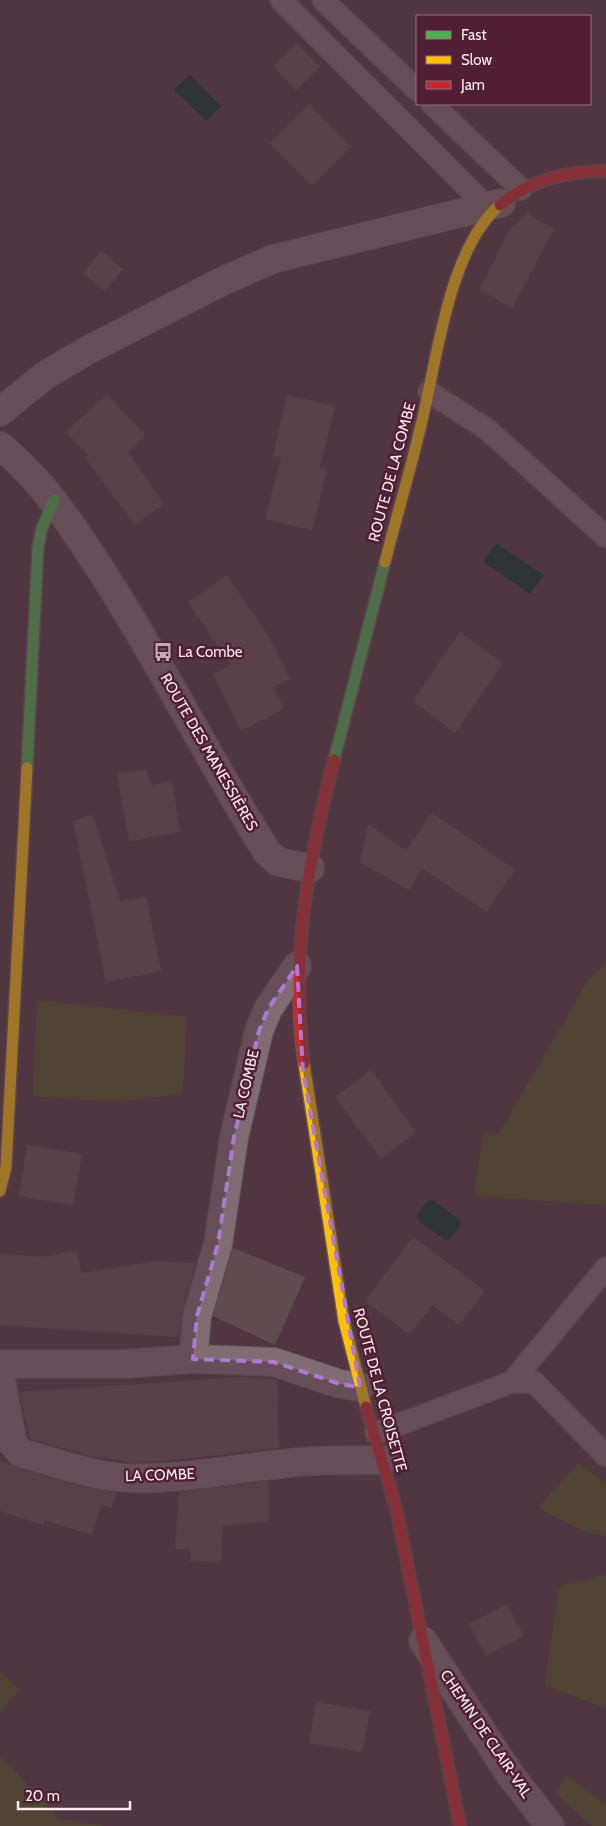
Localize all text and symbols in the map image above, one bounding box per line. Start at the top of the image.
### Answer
legend [416,15,591,105]
text: Fast [461,26,486,44]
text: Slow [461,51,492,69]
text: Jam [460,76,485,94]
street label: ROUTE DE LA COMBE [365,400,419,544]
bus stop icon: La Combe [152,641,174,663]
place label: La Combe [178,643,243,661]
street label: ROUTE DES MANESSIÈRES [157,670,262,834]
street label: LA COMBE [229,1048,263,1120]
street label: ROUTE DE LA CROISETTE [349,1306,411,1474]
street label: LA COMBE [125,1465,195,1485]
street label: CHEMIN DE CLAIR-VAL [436,1666,536,1802]
scale bar [18,1778,130,1810]
text: 20 m [25,1787,60,1805]

